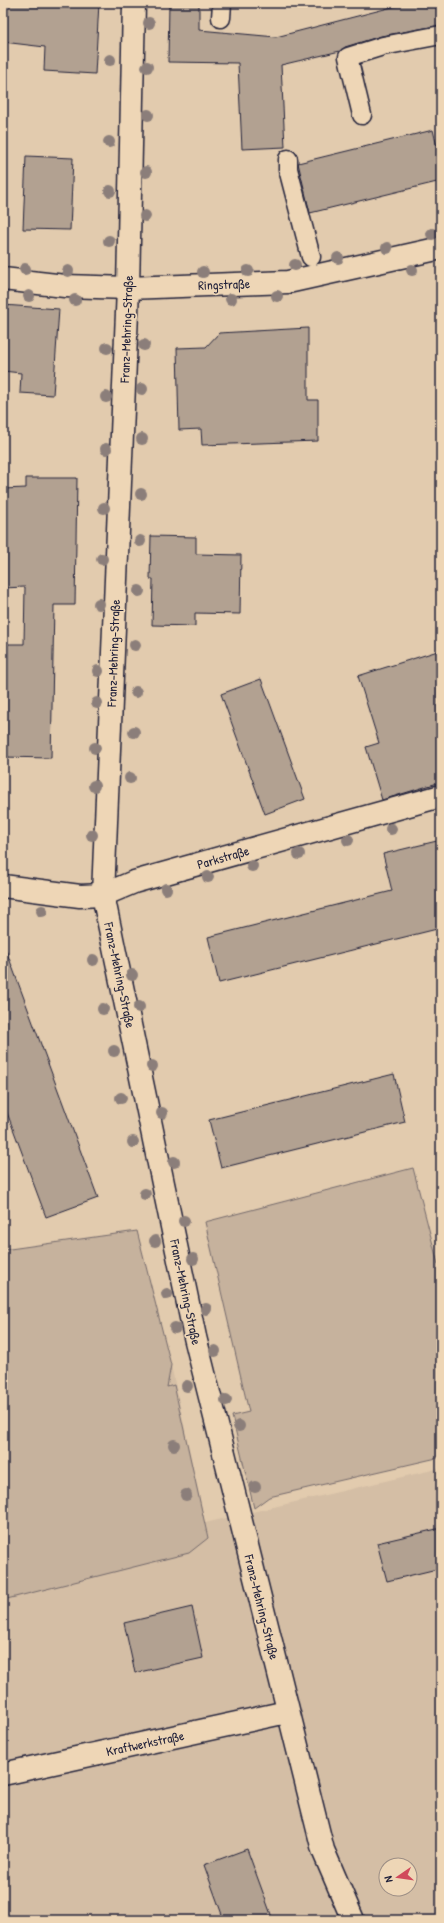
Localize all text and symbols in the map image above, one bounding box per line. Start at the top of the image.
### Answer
street label: Ringstraße [198,274,250,294]
street label: Franz-Mehring-Straße [115,275,137,384]
street label: Franz-Mehring-Straße [102,599,124,708]
street label: Parkstraße [195,841,251,873]
street label: Franz-Mehring-Straße [100,920,140,1029]
street label: Franz-Mehring-Straße [166,1237,206,1346]
street label: Franz-Mehring-Straße [240,1552,284,1661]
street label: Kraftwerkstraße [104,1726,186,1760]
north arrow [378,1857,418,1897]
text: N [381,1875,396,1884]

